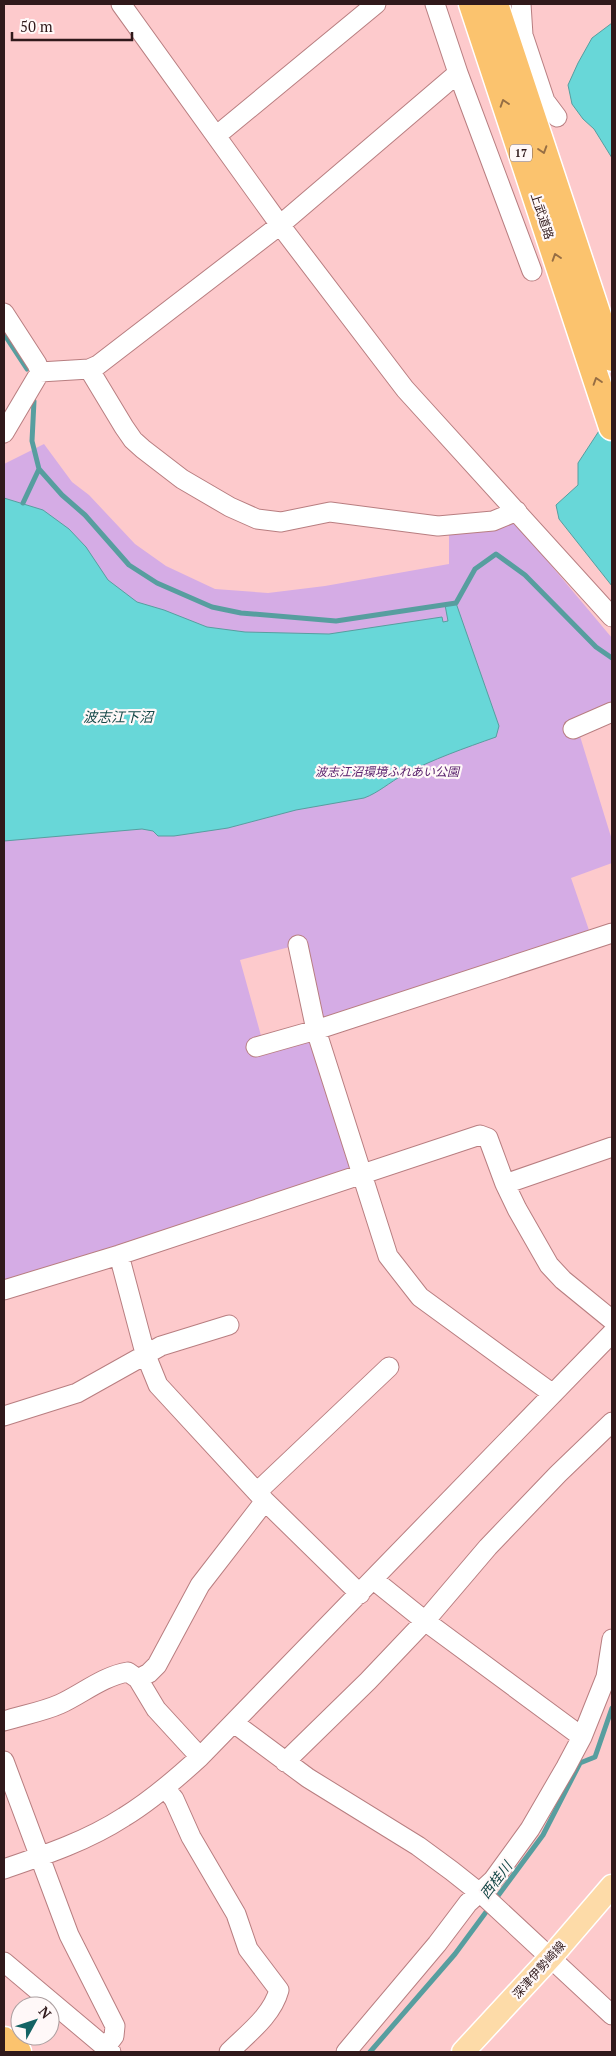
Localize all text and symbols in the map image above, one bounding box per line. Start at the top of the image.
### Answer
scale bar [12,10,132,42]
text: 50 m [20,16,53,36]
one-way arrow [500,99,510,107]
road number: 17 [510,144,532,162]
one-way arrow [538,145,548,153]
street label: 上武道路 [528,191,557,241]
one-way arrow [551,253,561,262]
one-way arrow [593,377,603,386]
water label: 波志江下沼 [83,707,155,726]
park label: 波志江沼環境ふれあい公園 [315,764,461,779]
water label: 西桂川 [475,1856,517,1902]
street label: 深津伊勢崎線 [509,1938,568,2001]
north arrow [10,1996,60,2046]
text: N [35,2002,56,2023]

